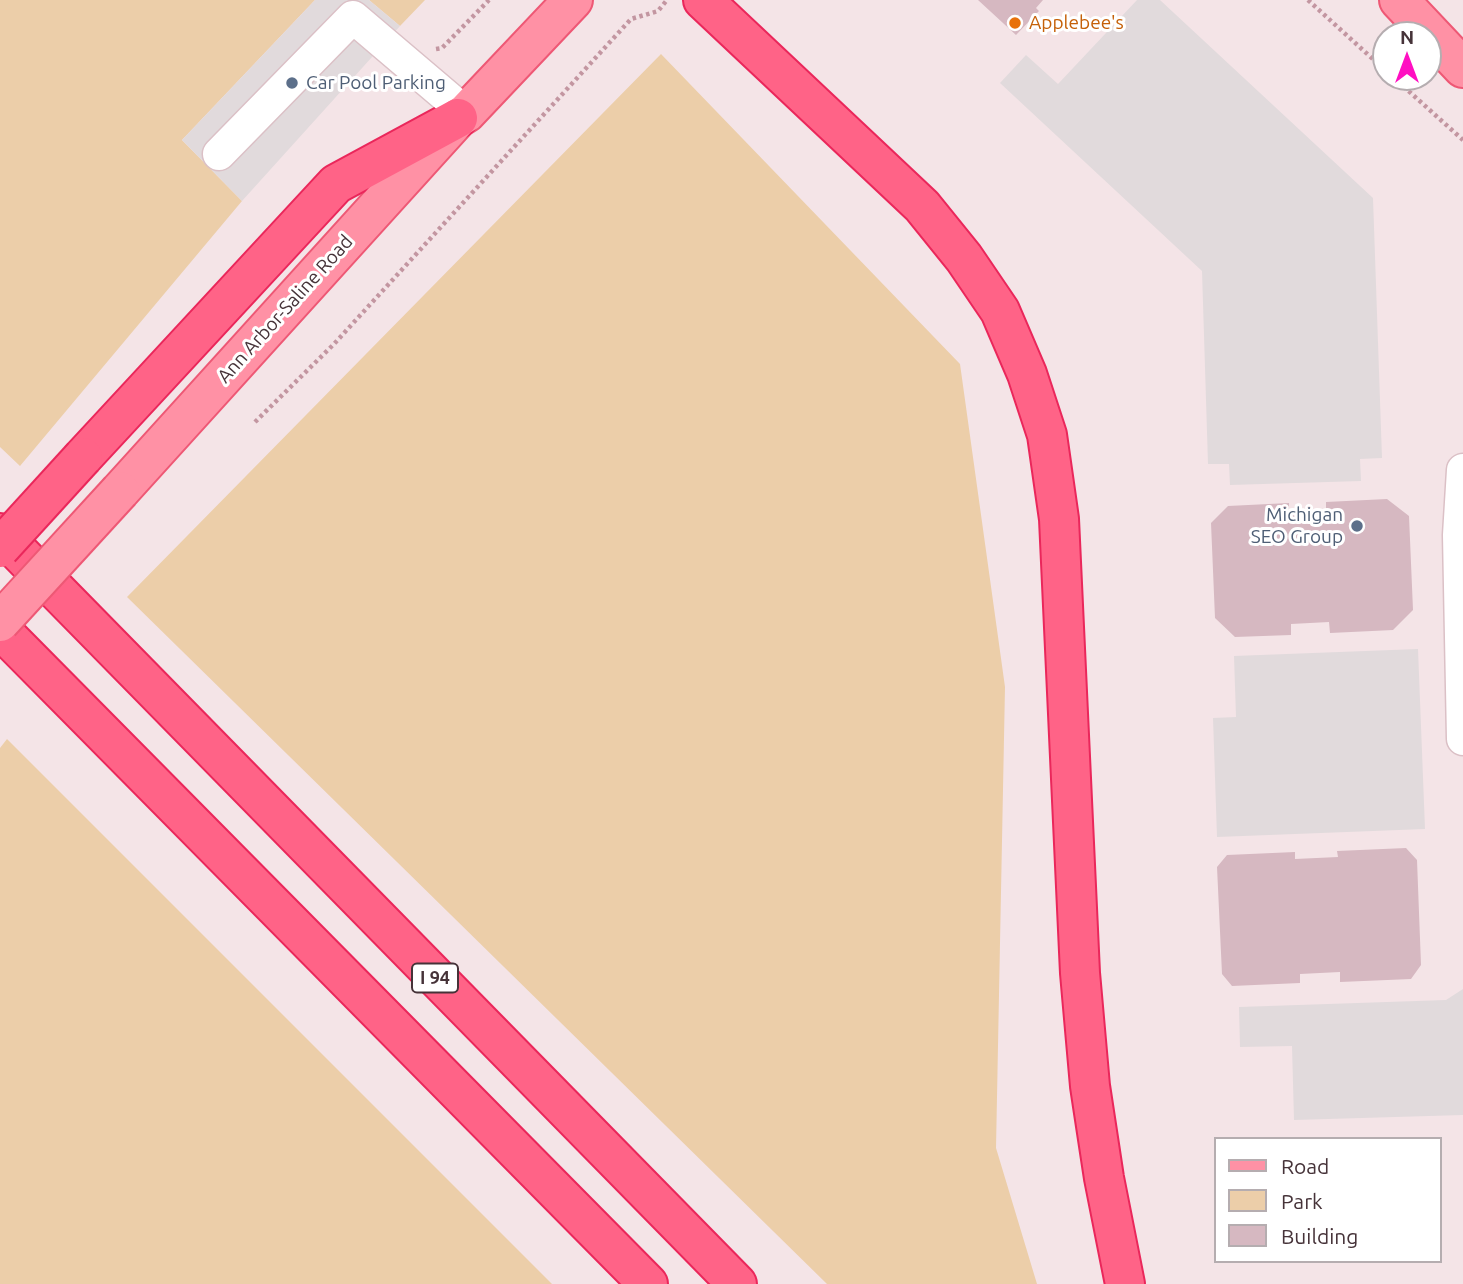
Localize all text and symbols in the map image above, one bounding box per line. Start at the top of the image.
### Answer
place label: Applebee's [1029,12,1124,34]
marker: Applebee's [1007,15,1023,31]
north arrow [1372,21,1442,91]
text: N [1400,26,1414,48]
place label: Car Pool Parking [306,72,446,94]
marker: Car Pool Parking [284,75,300,91]
street label: Ann Arbor-Saline Road [213,230,357,388]
place label: Michigan SEO Group [1251,504,1343,548]
marker: Michigan SEO Group [1349,518,1365,534]
road number: I 94 [412,964,458,993]
legend [1214,1137,1442,1263]
text: Road [1281,1154,1329,1178]
text: Park [1281,1189,1323,1213]
text: Building [1281,1224,1358,1248]

